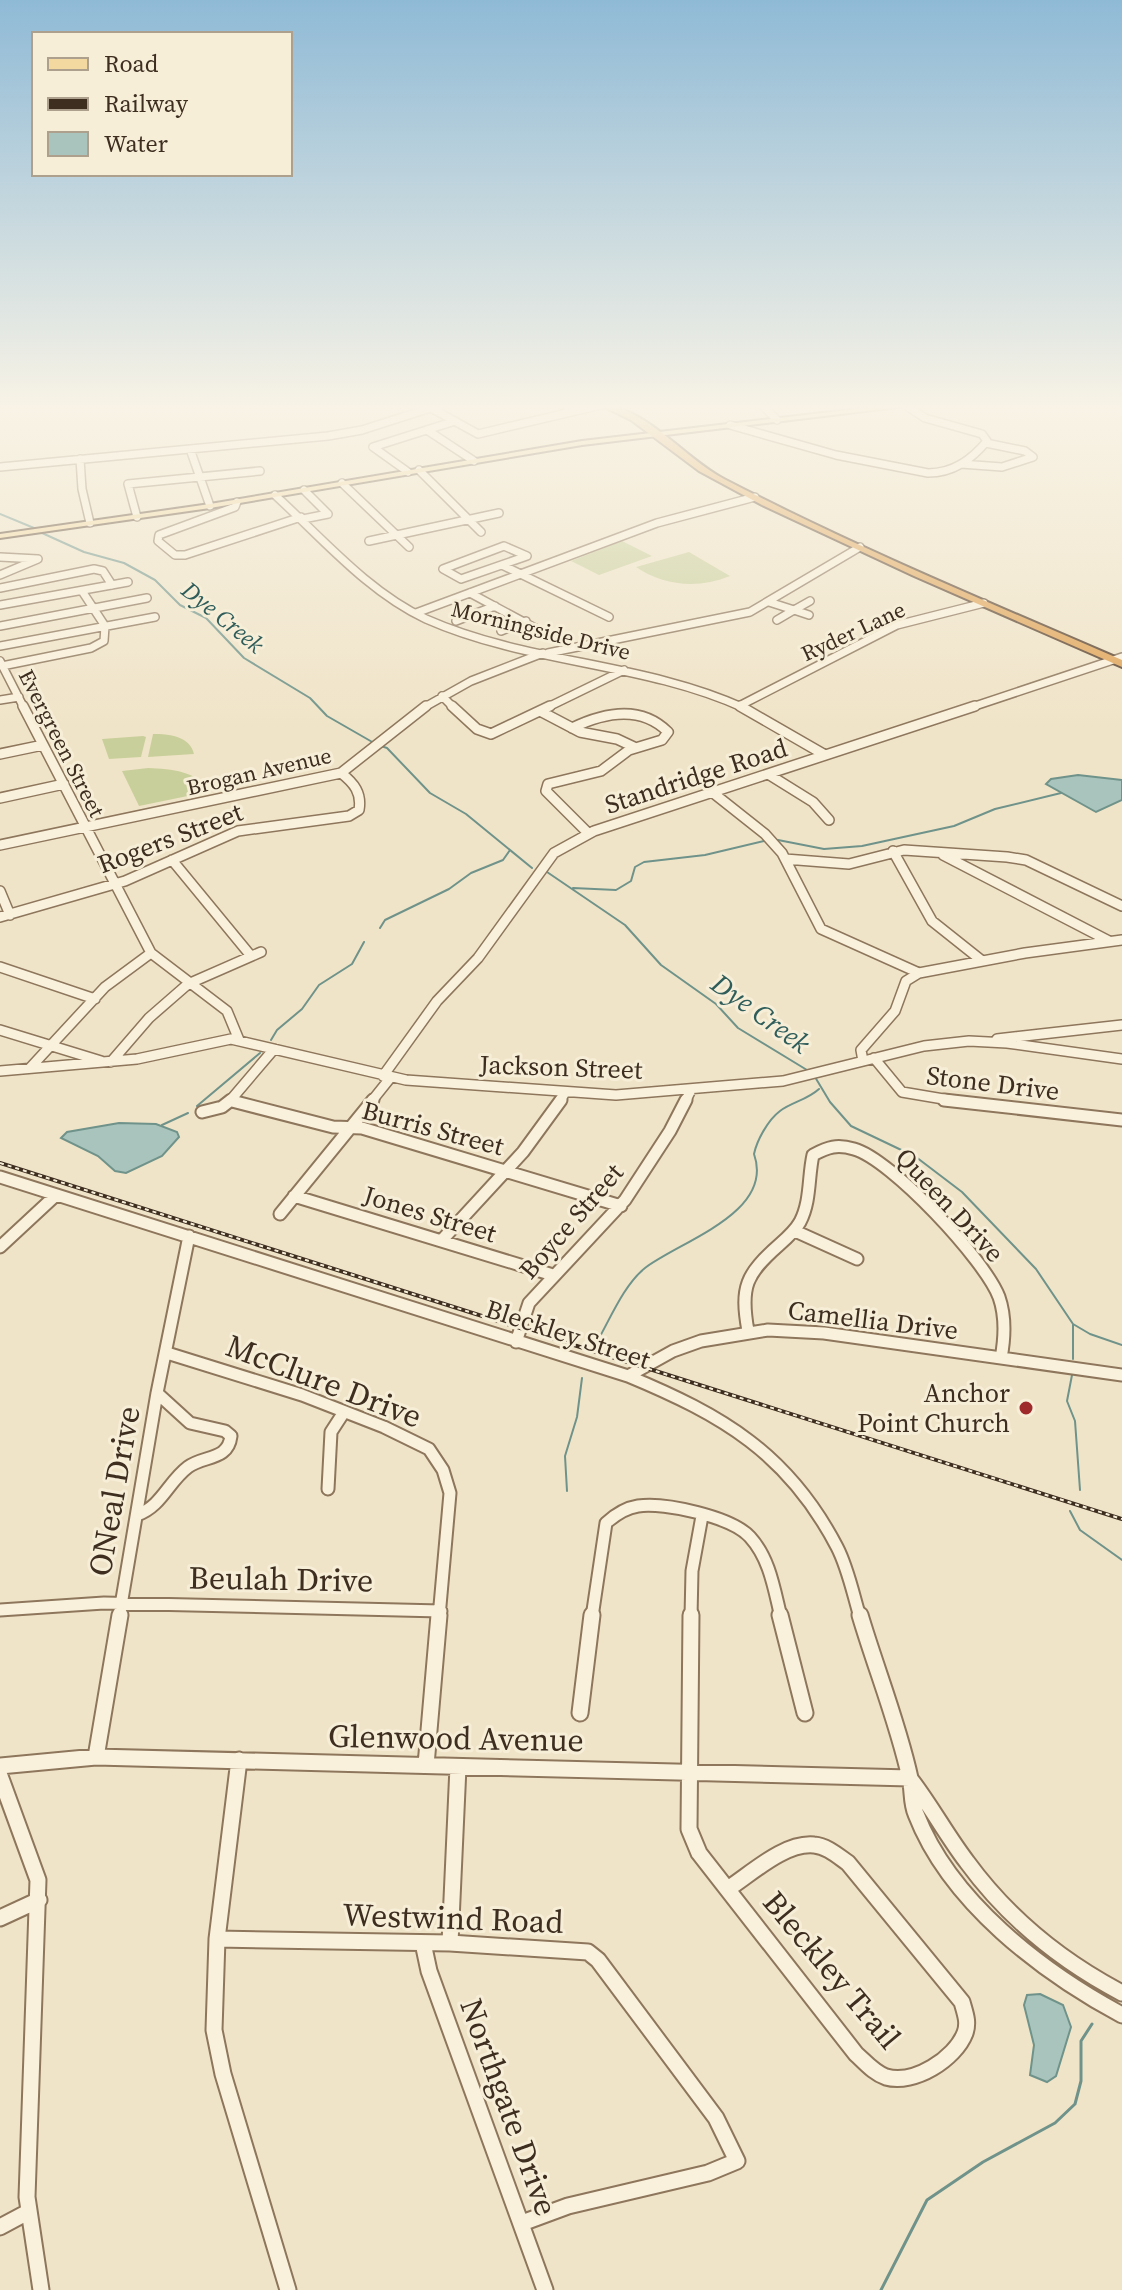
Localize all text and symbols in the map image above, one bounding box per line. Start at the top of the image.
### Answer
legend [32,32,292,176]
text: Road [104,47,159,80]
text: Railway [104,87,189,120]
text: Water [104,127,168,160]
water label: Dye Creek [174,573,272,661]
street label: Morningside Drive [448,593,634,667]
street label: Ryder Lane [796,594,910,668]
street label: Evergreen Street [12,664,113,823]
street label: Standridge Road [600,729,792,822]
street label: Brogan Avenue [184,740,334,802]
street label: Rogers Street [92,794,248,882]
water label: Dye Creek [703,964,819,1062]
street label: Jackson Street [478,1046,644,1088]
street label: Stone Drive [925,1057,1061,1109]
street label: Burris Street [358,1092,508,1164]
street label: Queen Drive [888,1140,1012,1270]
street label: Boyce Street [511,1155,632,1287]
street label: Jones Street [358,1176,501,1251]
street label: Bleckley Street [481,1290,655,1378]
street label: Camellia Drive [786,1292,960,1348]
street label: McClure Drive [220,1324,428,1438]
place label: Anchor Point Church [857,1375,1010,1441]
marker: Anchor Point Church [1017,1399,1035,1417]
street label: ONeal Drive [77,1403,151,1579]
street label: Beulah Drive [188,1555,374,1603]
street label: Glenwood Avenue [328,1714,584,1762]
street label: Bleckley Trail [753,1882,911,2058]
street label: Westwind Road [342,1892,564,1944]
street label: Northgate Drive [449,1992,569,2222]

